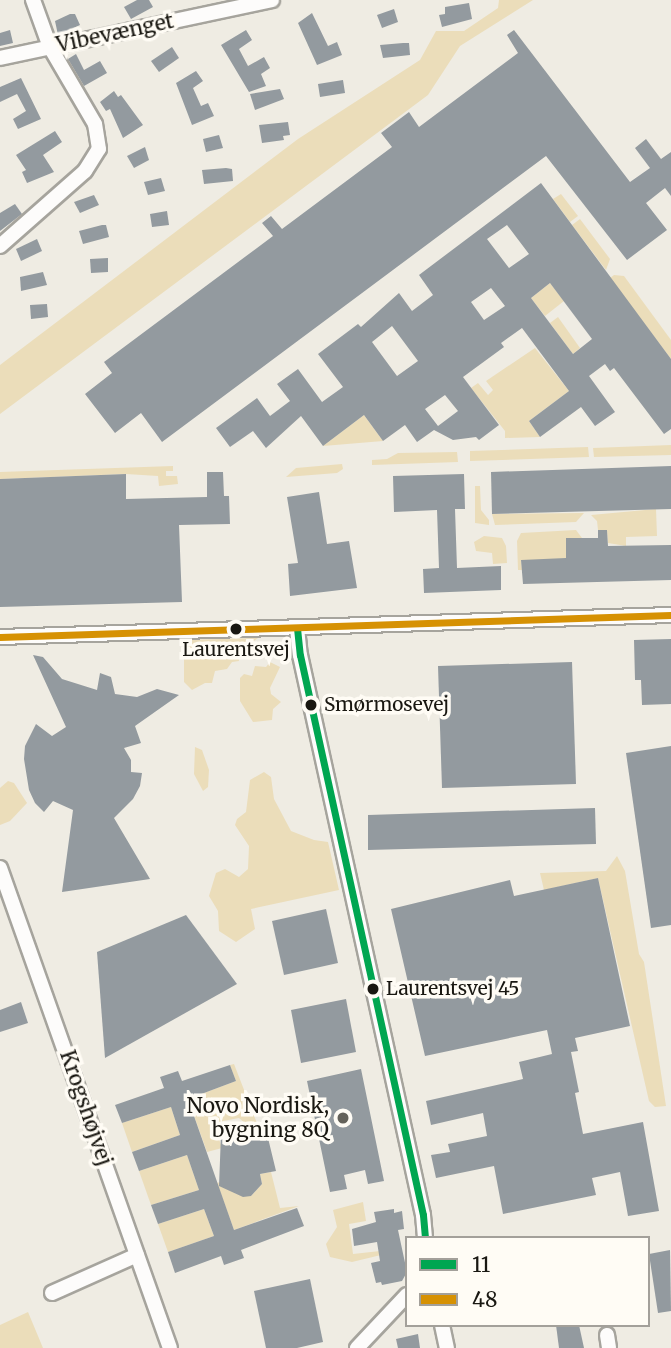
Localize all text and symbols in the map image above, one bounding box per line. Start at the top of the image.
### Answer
street label: Vibevænget [54,8,176,58]
marker: Laurentsvej [229,622,243,636]
place label: Laurentsvej [182,639,290,661]
place label: Smørmosevej [324,694,449,716]
marker: Smørmosevej [304,698,318,712]
place label: Laurentsvej 45 [386,978,519,1000]
marker: Laurentsvej 45 [366,982,380,996]
street label: Krogshøjvej [54,1047,118,1169]
place label: Novo Nordisk, bygning 8Q [187,1093,329,1143]
marker: Novo Nordisk, bygning 8Q [335,1110,351,1126]
legend [405,1236,650,1327]
text: 11 [472,1251,490,1278]
text: 48 [472,1286,497,1313]

